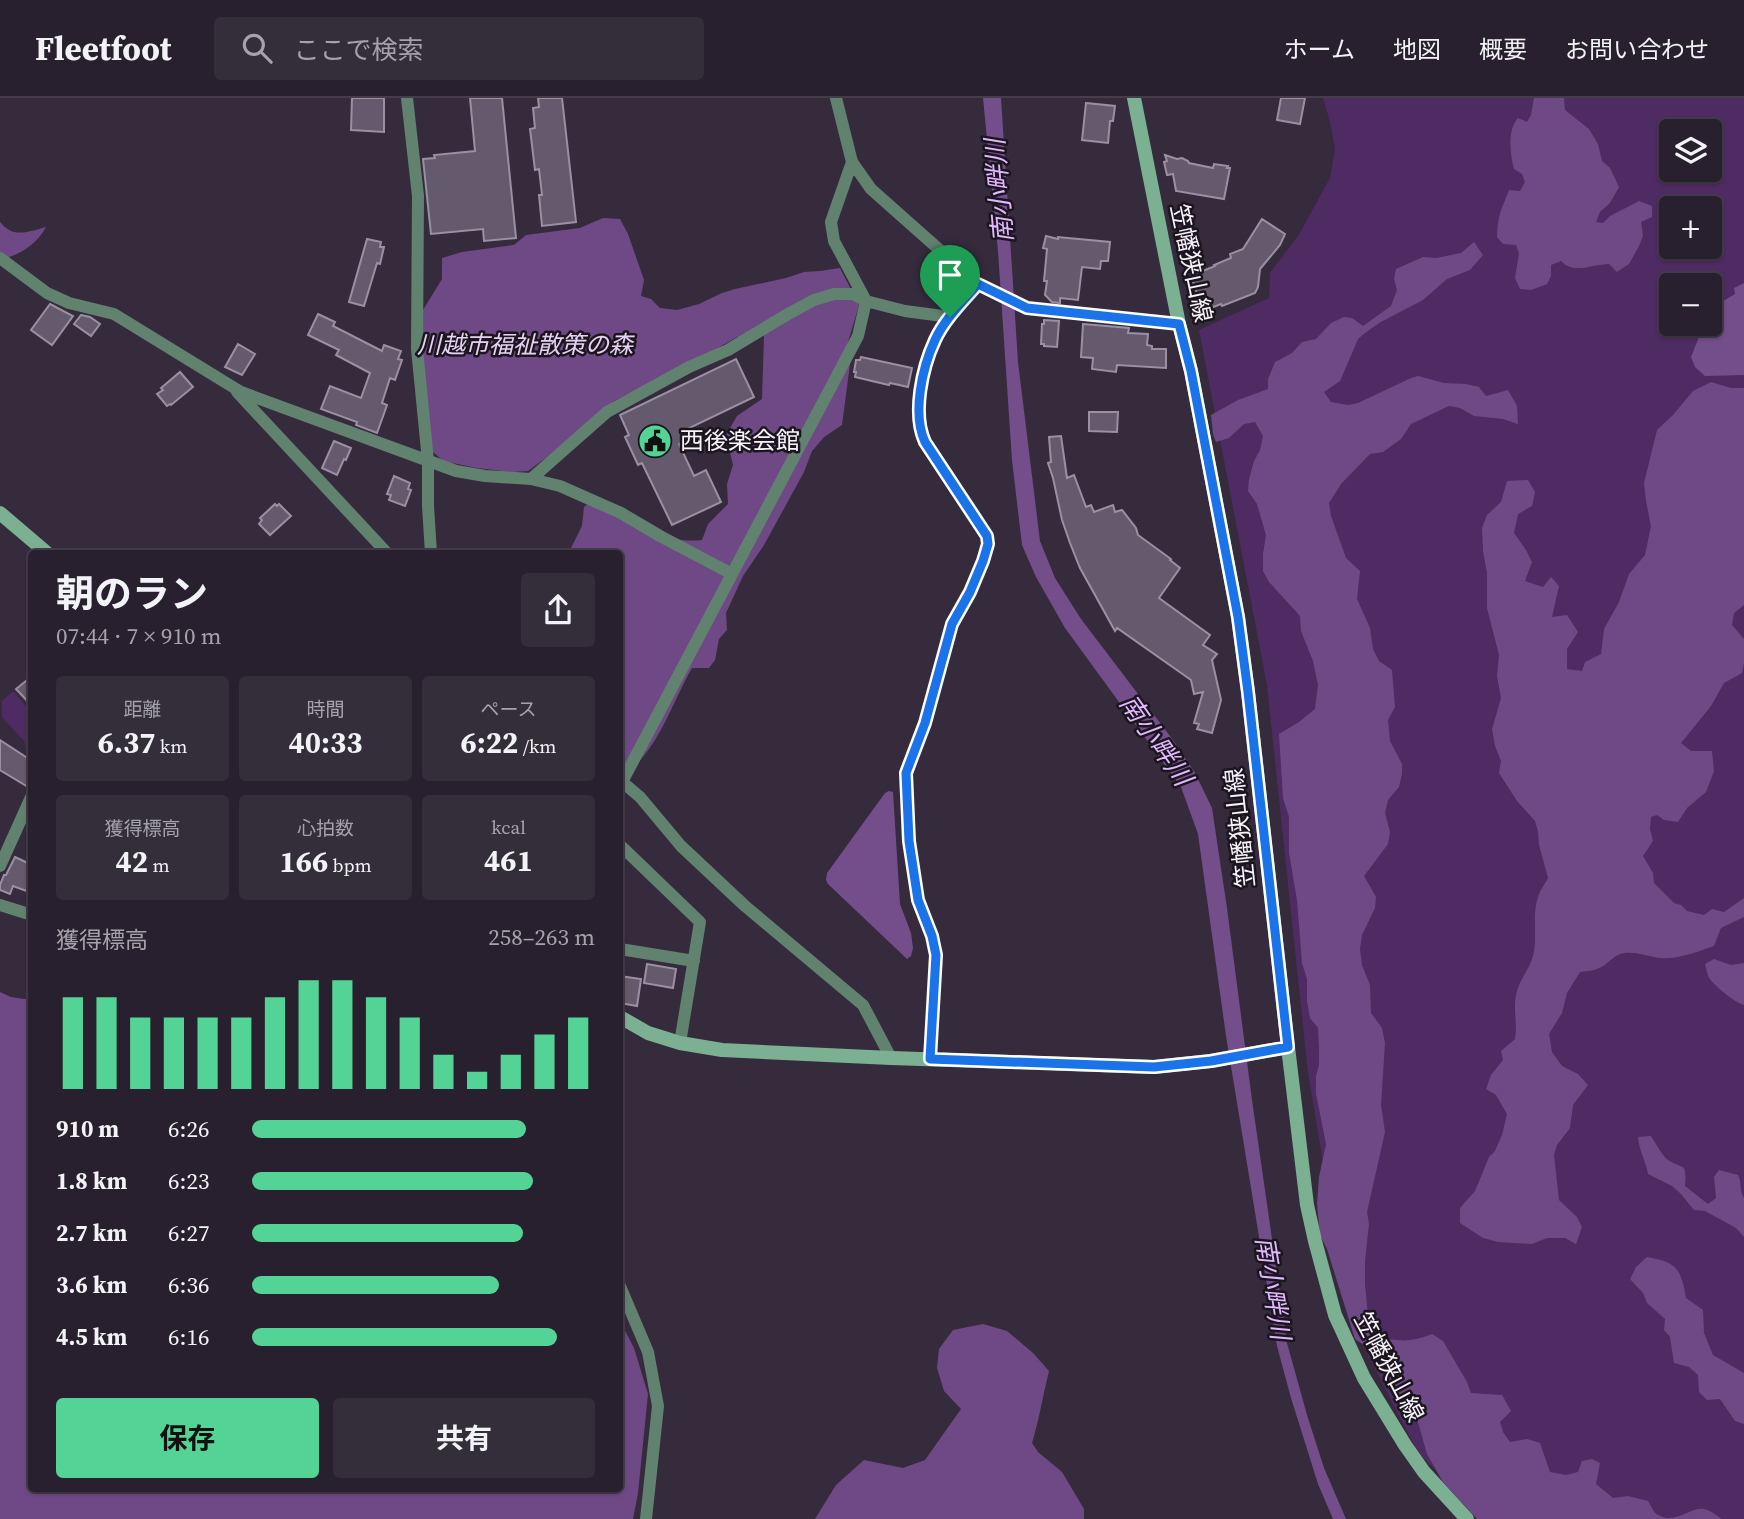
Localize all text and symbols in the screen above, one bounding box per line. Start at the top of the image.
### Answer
search box [214,17,704,80]
text: Fleetfoot [35,26,172,71]
icon: search [238,29,276,67]
text: ここで検索 [294,32,424,68]
text: ホーム [1284,33,1355,66]
text: 地図 [1393,33,1441,66]
text: 概要 [1479,33,1527,66]
text: お問い合わせ [1565,33,1709,66]
map controls [1659,119,1722,336]
button: layers [1659,119,1722,182]
water label: 南小畔川 [976,135,1021,244]
button: + [1659,196,1722,259]
street label: 笠幡狭山線 [1163,201,1220,325]
pin [920,245,980,317]
icon: arrive [931,256,969,294]
button: − [1659,273,1722,336]
park label: 川越市福祉散策の森 [417,328,635,361]
public building icon: 西後楽会館 [636,422,674,460]
place label: 西後楽会館 [680,424,800,457]
text: 朝のラン [56,568,208,620]
button: share [521,573,595,647]
text: 07:44 · 7 × 910 m [56,620,222,652]
water label: 南小畔川 [1111,687,1202,795]
text: 距離 [123,696,162,722]
text: 時間 [306,696,345,722]
text: ペース [480,696,537,722]
text: 6.37 [98,722,155,763]
text: 40:33 [288,722,363,763]
text: 6:22 [461,722,518,763]
text: km [155,733,187,759]
text: /km [518,733,557,759]
street label: 笠幡狭山線 [1217,767,1262,889]
text: kcal [491,814,526,840]
text: 獲得標高 [104,815,181,841]
text: 心拍数 [297,815,354,841]
text: 461 [484,840,533,881]
text: 42 [115,841,148,882]
text: 166 [279,841,328,882]
text: m [148,852,170,878]
text: bpm [328,852,372,878]
text: 258–263 m [488,921,595,953]
text: 獲得標高 [56,924,148,956]
text: 910 m [56,1113,119,1145]
text: 6:26 [168,1113,209,1145]
text: 1.8 km [56,1165,127,1197]
text: 6:23 [168,1165,209,1197]
text: 2.7 km [56,1217,127,1249]
text: 6:27 [168,1217,209,1249]
water label: 南小畔川 [1247,1234,1299,1345]
text: 3.6 km [56,1269,127,1301]
text: 6:36 [168,1269,209,1301]
street label: 笠幡狭山線 [1347,1306,1432,1427]
text: 4.5 km [56,1321,127,1353]
text: 6:16 [168,1321,209,1353]
button: 保存 [56,1398,319,1478]
button: 共有 [333,1398,595,1478]

